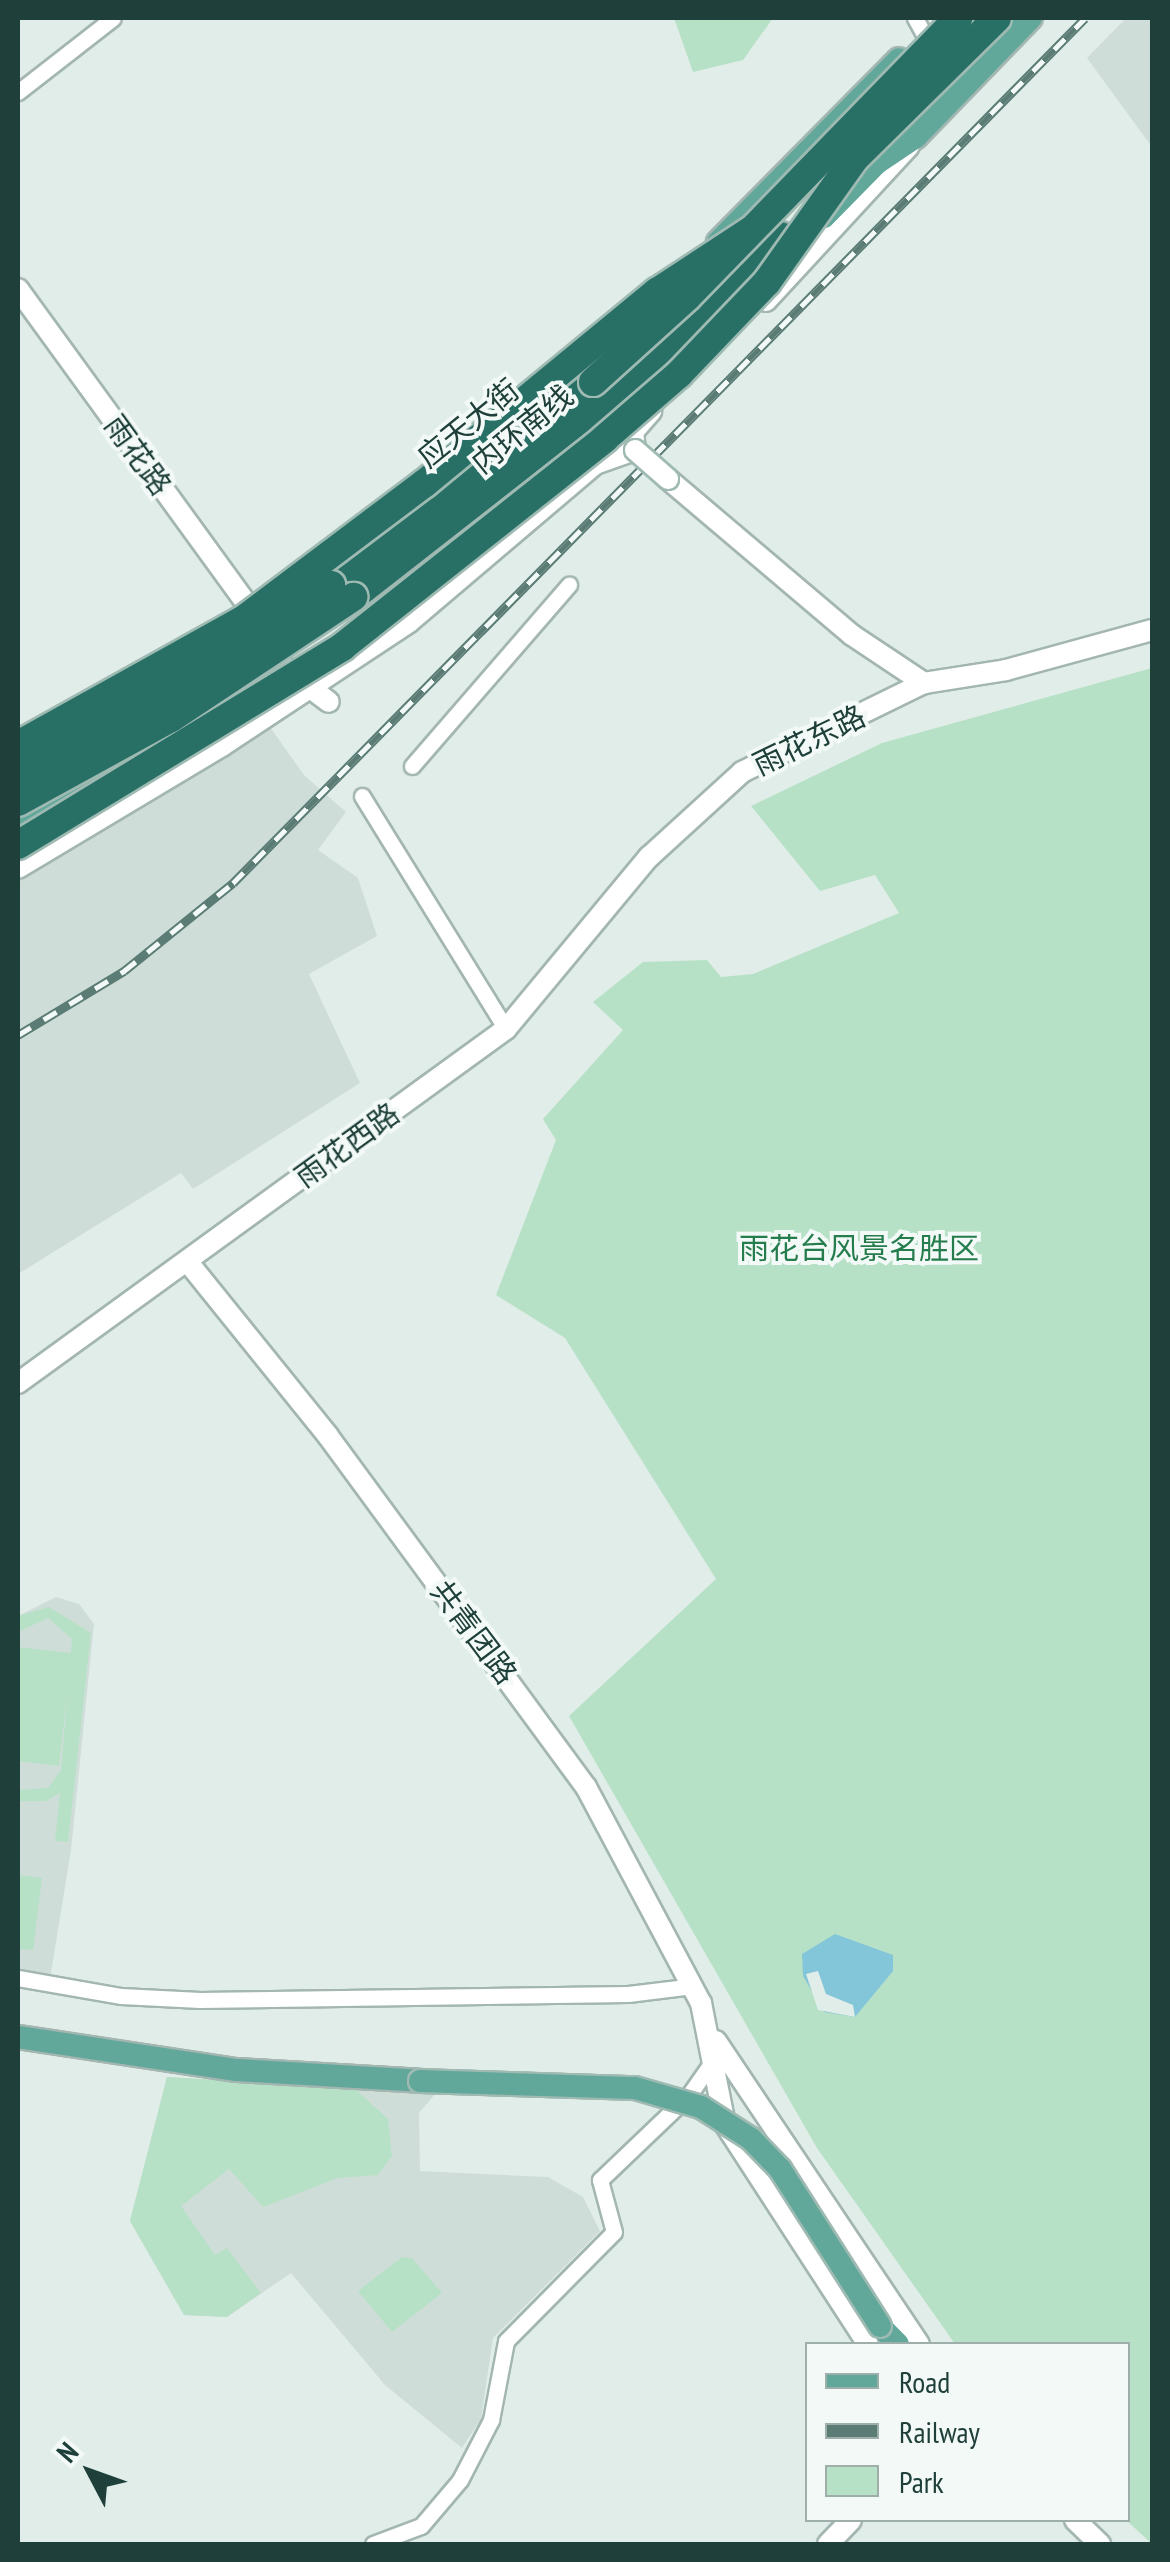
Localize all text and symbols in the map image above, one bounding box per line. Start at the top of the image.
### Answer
street label: 应天大街 [410,371,526,475]
street label: 内环南线 [464,377,580,481]
street label: 雨花路 [97,408,179,502]
street label: 雨花东路 [747,698,871,782]
street label: 雨花西路 [288,1095,406,1195]
park label: 雨花台风景名胜区 [739,1230,979,1266]
street label: 共青团路 [424,1573,524,1691]
legend [805,2342,1130,2522]
text: Road [899,2362,950,2401]
text: Railway [899,2412,980,2451]
north arrow [40,2422,140,2522]
text: N [48,2434,86,2470]
text: Park [899,2462,944,2501]

